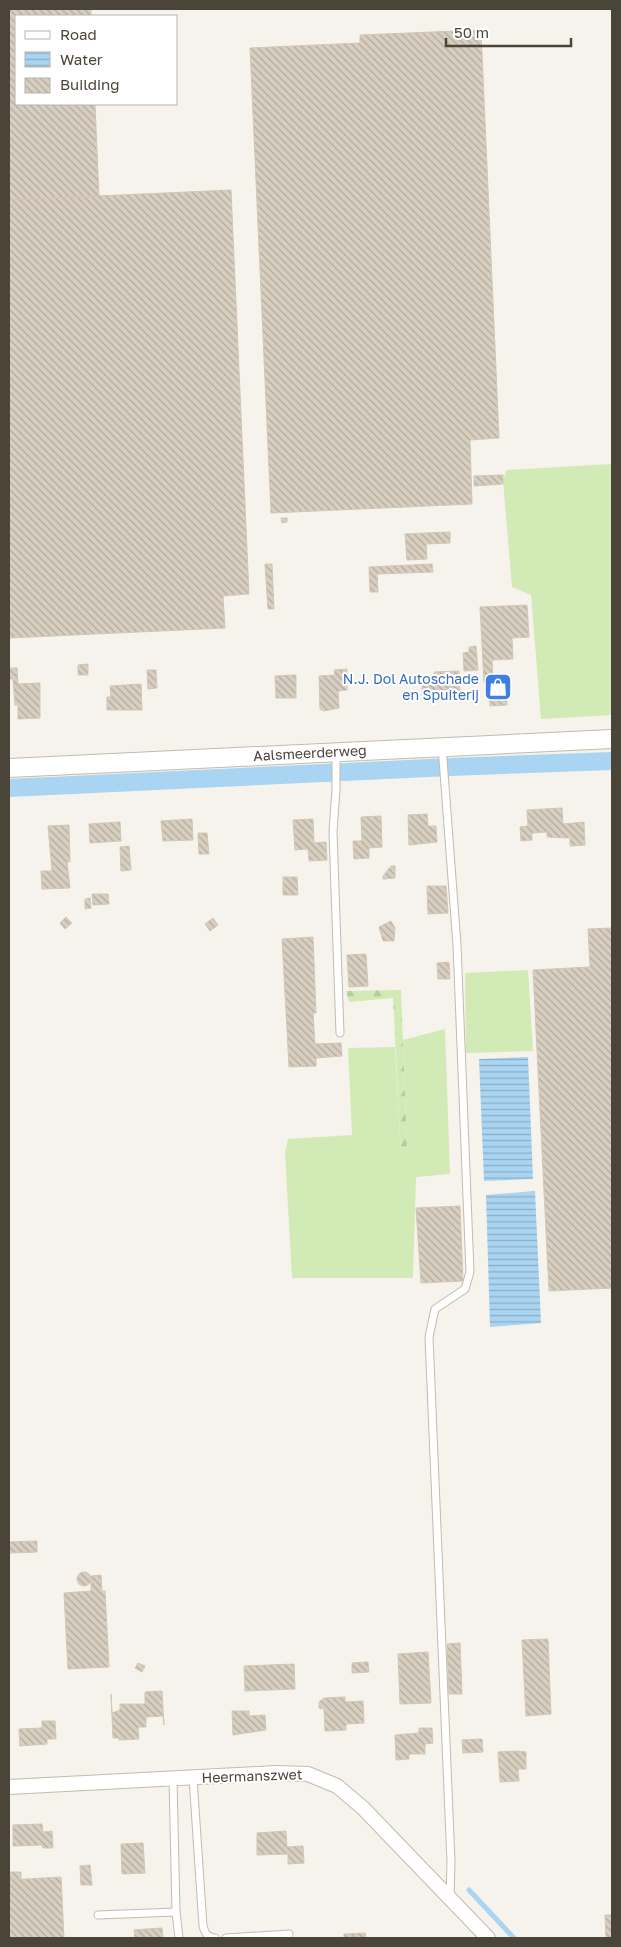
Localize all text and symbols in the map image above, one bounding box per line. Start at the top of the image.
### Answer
legend [15,15,178,105]
scale bar [446,15,571,47]
text: 50 m [454,23,489,41]
text: Road [60,25,97,43]
text: Water [60,50,103,68]
text: Building [60,75,120,93]
place label: N.J. Dol Autoschade en Spuiterij [343,670,479,703]
shop icon: N.J. Dol Autoschade en Spuiterij [483,672,513,702]
street label: Aalsmeerderweg [253,741,367,764]
street label: Heermanszwet [201,1765,303,1786]

